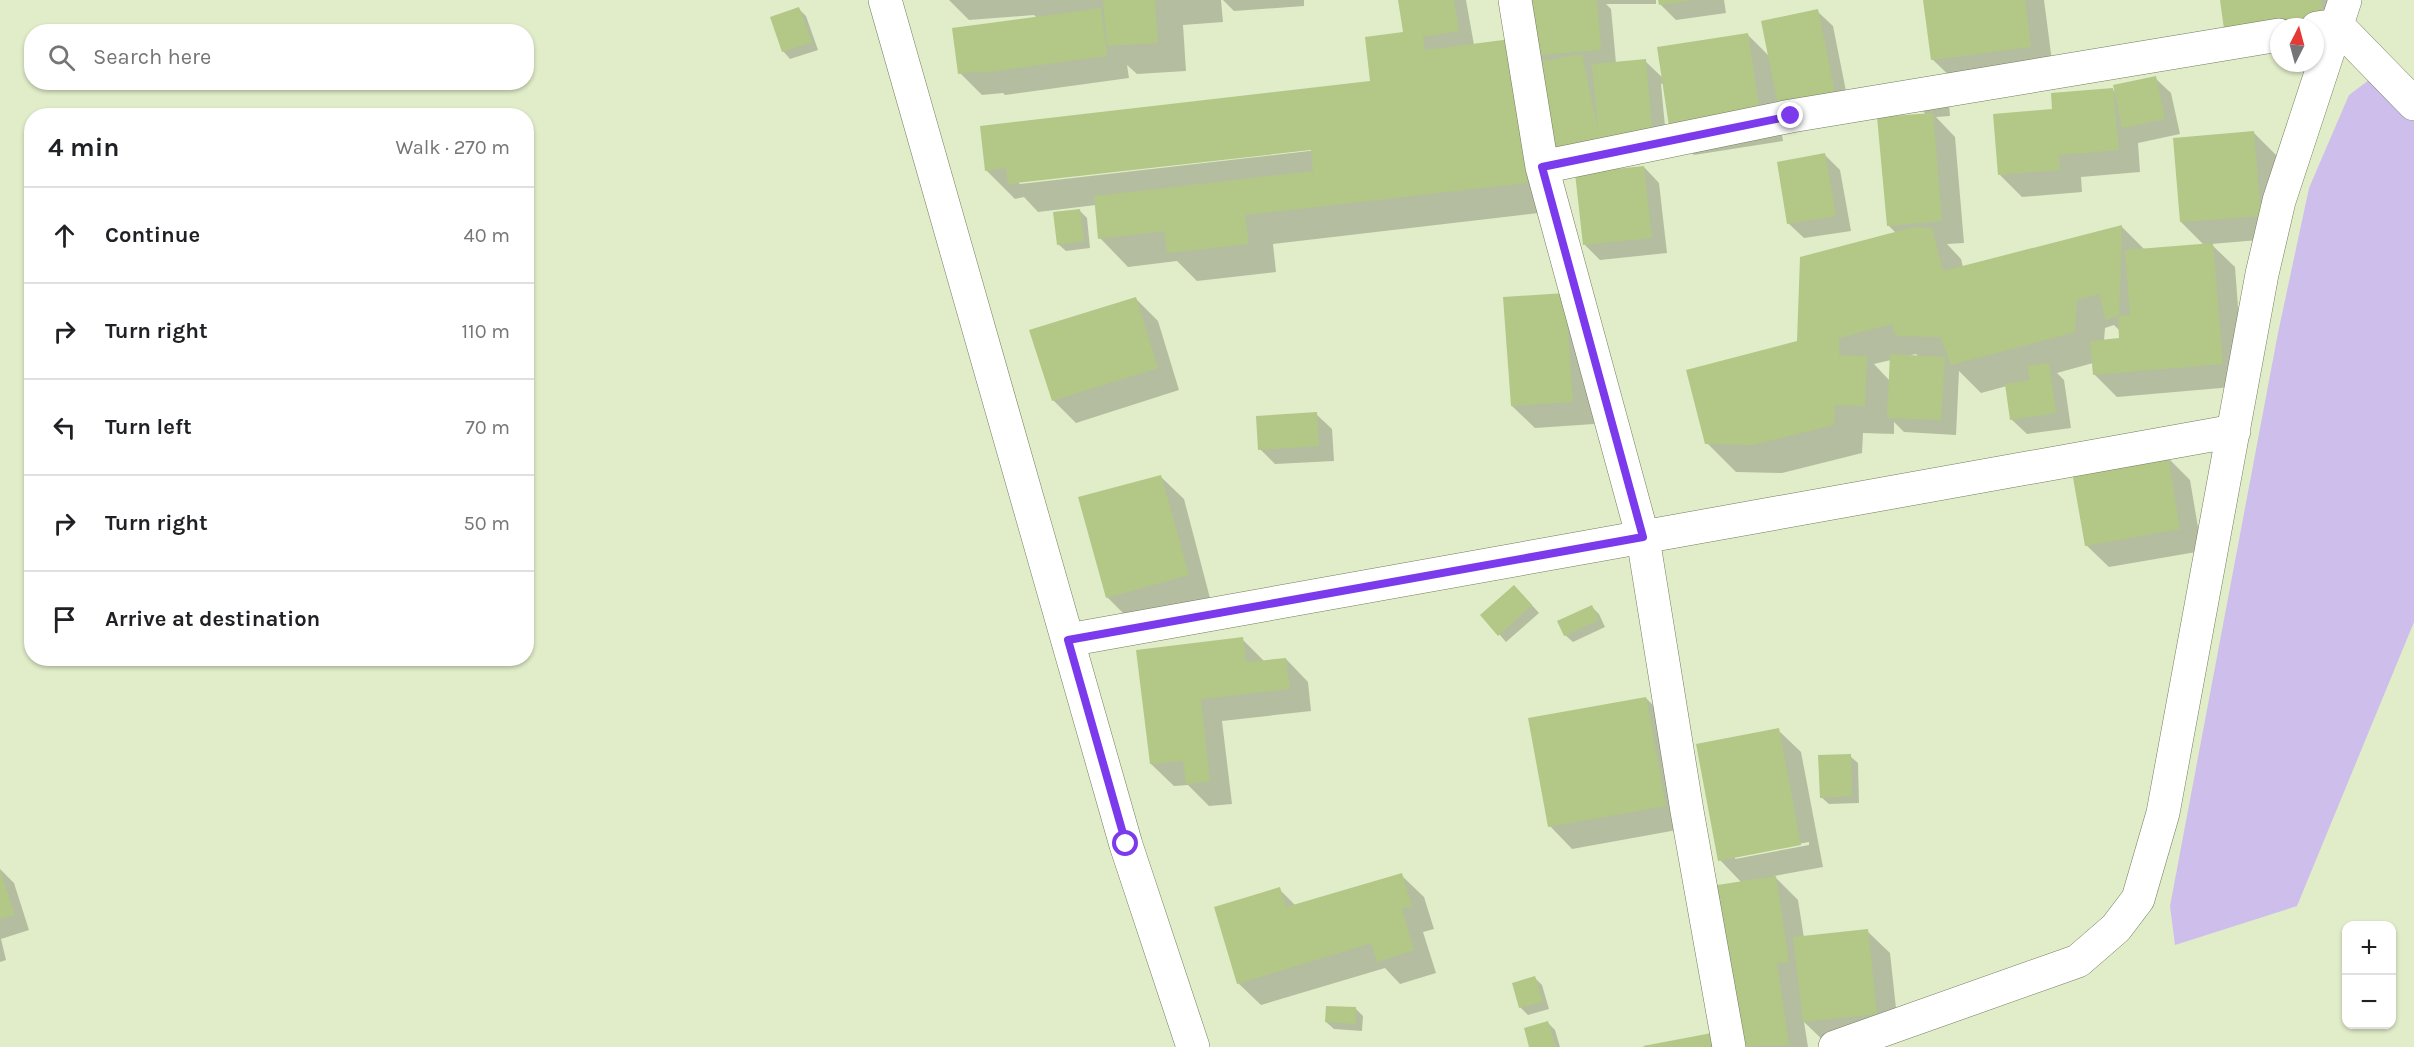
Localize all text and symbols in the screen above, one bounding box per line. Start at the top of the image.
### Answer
north arrow [2270,18,2324,72]
search box [24,24,534,90]
icon: search [45,41,78,74]
text: Search here [93,44,211,70]
route end [1777,102,1803,128]
text: 4 min [48,132,119,163]
text: Walk · 270 m [396,136,510,159]
icon: ahead [48,219,81,252]
text: Continue [105,222,200,248]
text: 40 m [464,224,510,247]
icon: right [48,315,81,348]
text: Turn right [105,318,208,344]
text: 110 m [461,320,510,343]
icon: left [48,411,81,444]
text: Turn left [105,414,192,440]
text: 70 m [465,416,510,439]
icon: right [48,507,81,540]
text: Turn right [105,510,208,536]
text: 50 m [463,512,510,535]
icon: arrive [48,603,81,636]
text: Arrive at destination [105,606,320,632]
route start [1112,830,1138,856]
map controls [2342,921,2396,1029]
button: + [2342,921,2396,975]
button: − [2342,975,2396,1029]

